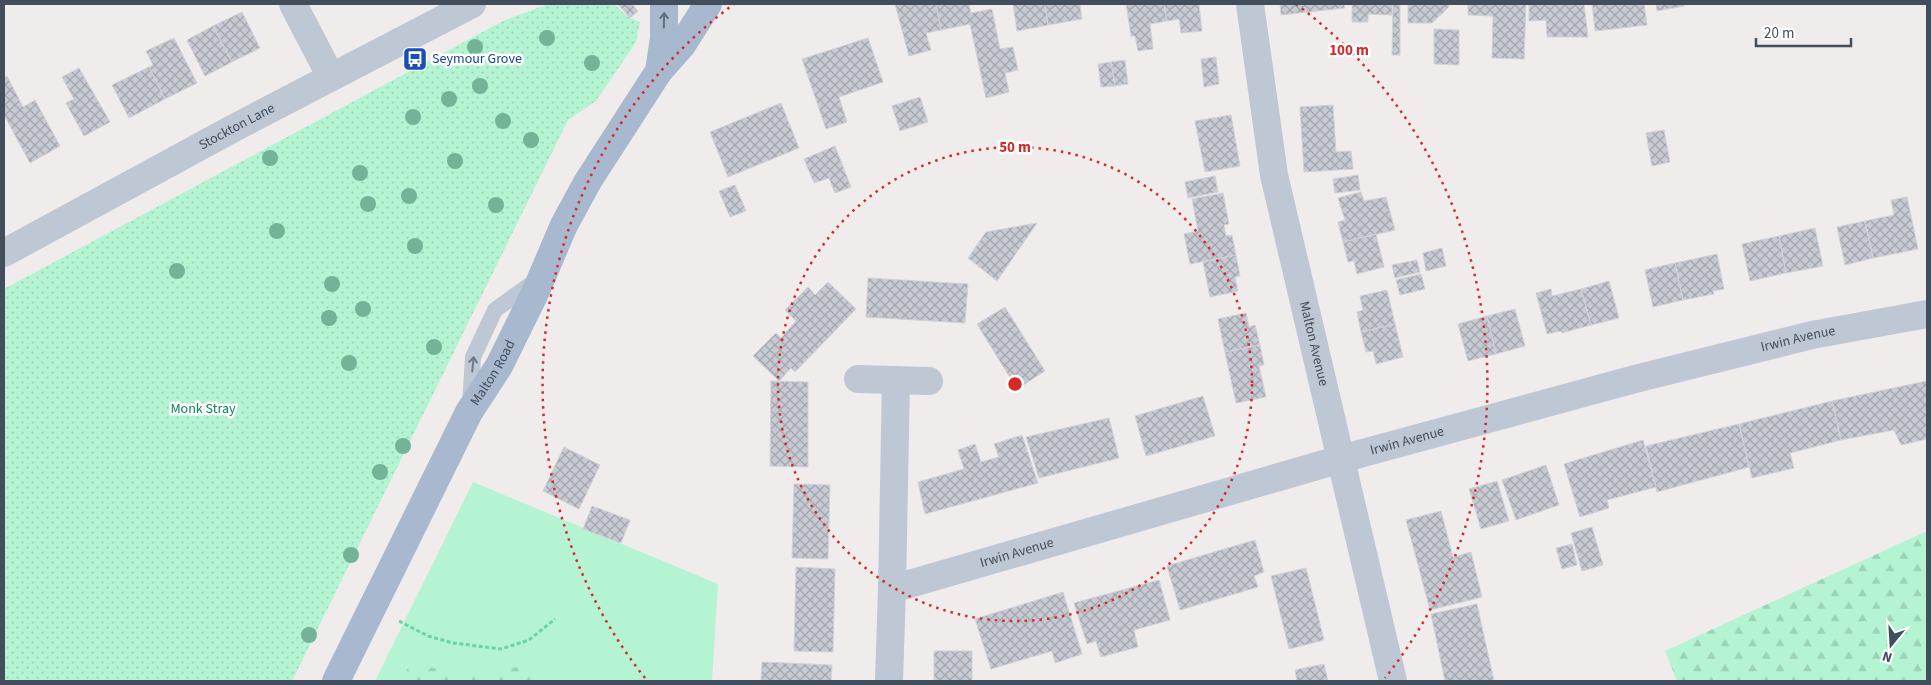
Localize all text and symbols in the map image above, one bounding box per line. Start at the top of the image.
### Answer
one-way arrow [660,12,669,28]
scale bar [1756,15,1851,47]
text: 20 m [1764,23,1794,44]
text: 100 m [1329,40,1369,61]
bus stop icon: Seymour Grove [402,46,428,72]
place label: Seymour Grove [432,49,522,69]
street label: Stockton Lane [195,98,279,155]
text: 50 m [999,137,1031,158]
street label: Malton Avenue [1294,299,1333,388]
street label: Irwin Avenue [1759,321,1837,357]
street label: Malton Road [466,337,520,410]
one-way arrow [468,356,477,372]
centre of rings [1006,375,1024,393]
park label: Monk Stray [170,399,236,419]
street label: Irwin Avenue [1368,421,1446,461]
street label: Irwin Avenue [978,533,1056,573]
north arrow [1866,620,1916,670]
text: N [1880,645,1895,667]

